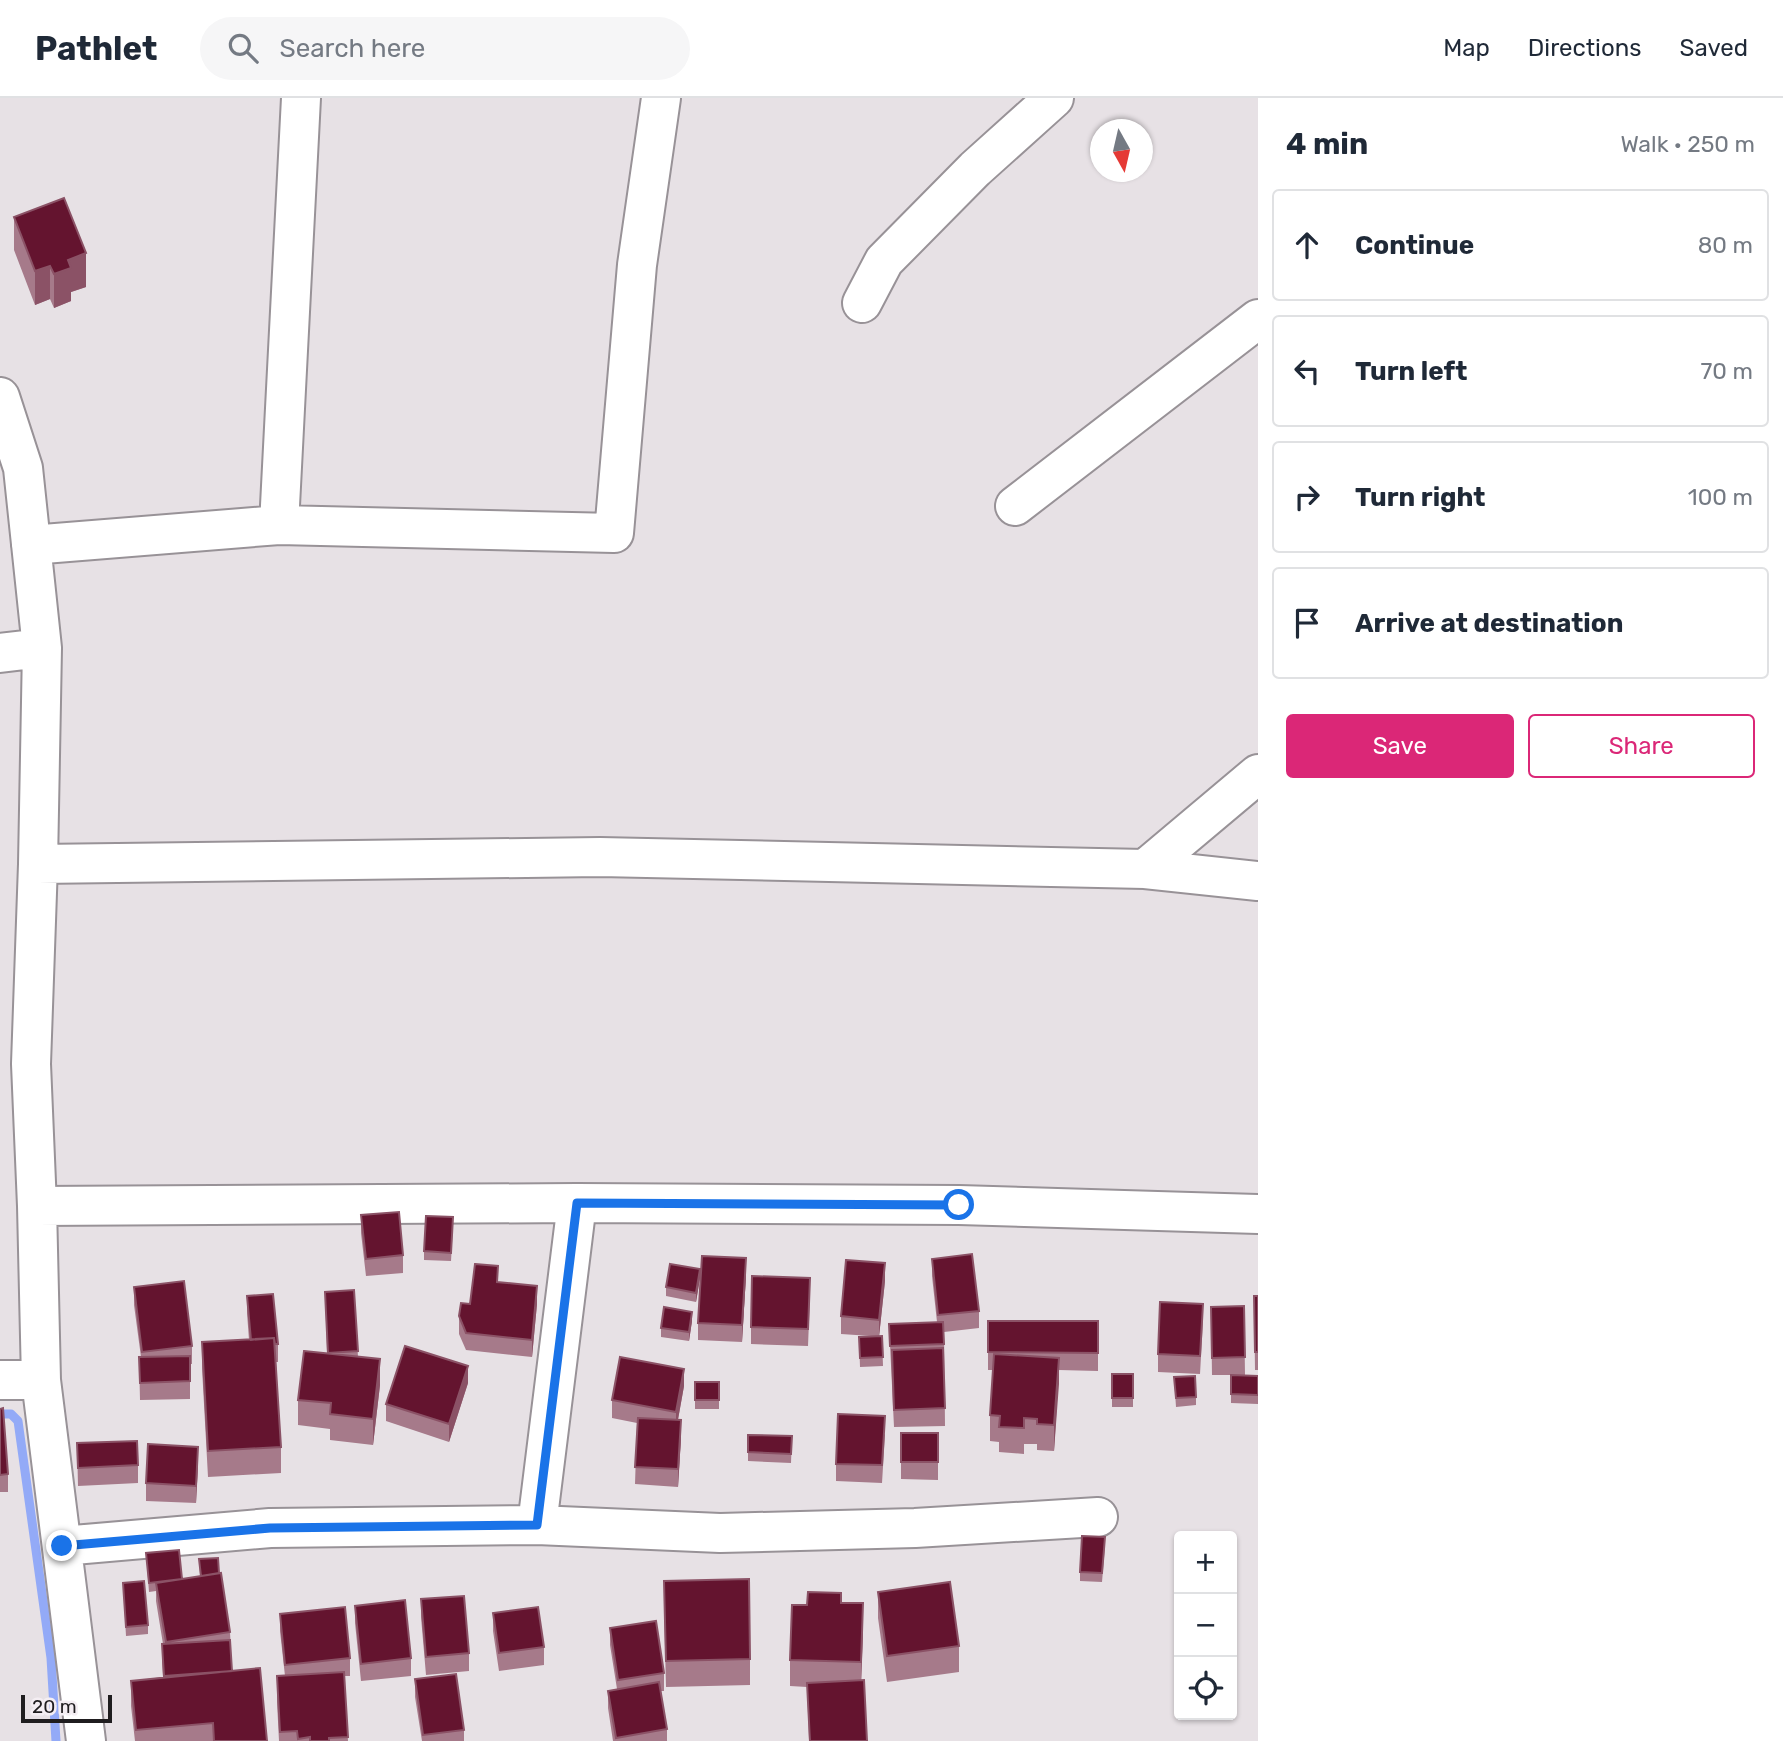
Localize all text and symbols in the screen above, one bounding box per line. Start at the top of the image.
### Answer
search box [200,17,690,80]
text: Pathlet [35,29,158,68]
icon: search [224,29,262,67]
text: Search here [280,33,425,64]
text: Map [1443,34,1490,62]
text: Directions [1528,34,1641,62]
text: Saved [1679,34,1748,62]
north arrow [1090,119,1153,182]
text: 4 min [1286,126,1368,162]
text: Walk · 250 m [1620,130,1755,158]
icon: ahead [1288,226,1326,264]
text: Continue [1355,230,1474,261]
text: 80 m [1698,231,1753,259]
icon: left [1288,352,1326,390]
text: Turn left [1355,356,1467,387]
text: 70 m [1701,357,1753,385]
icon: right [1288,478,1326,516]
text: Turn right [1355,482,1485,513]
text: 100 m [1688,483,1753,511]
icon: arrive [1288,604,1326,642]
text: Arrive at destination [1355,608,1623,639]
button: Save [1286,714,1514,778]
button: Share [1528,714,1755,778]
route start [943,1189,974,1220]
route end [46,1530,77,1561]
map controls [1174,1531,1237,1720]
button: + [1174,1531,1237,1594]
button: − [1174,1594,1237,1657]
button: locate [1174,1657,1237,1720]
scale bar [21,1692,112,1724]
text: 20 m [32,1695,77,1718]

